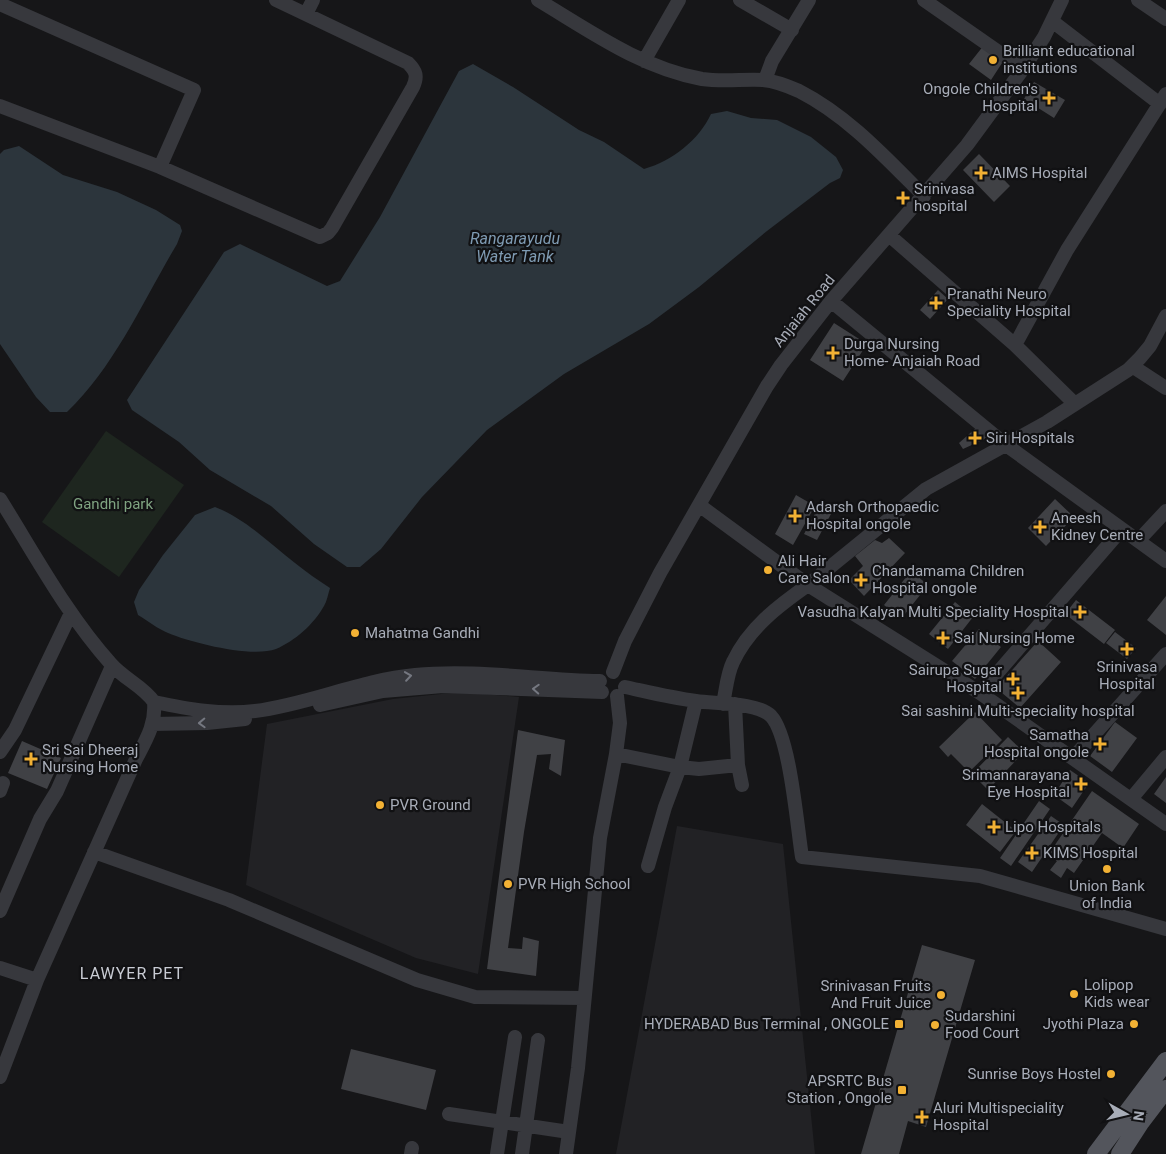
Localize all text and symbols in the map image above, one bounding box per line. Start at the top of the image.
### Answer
place label: Brilliant educational institutions [1003,42,1135,77]
marker: Brilliant educational institutions [987,54,999,66]
place label: Ongole Children's Hospital [923,80,1038,115]
marker: Ongole Children's Hospital [1042,91,1056,105]
place label: AIMS Hospital [992,164,1087,182]
marker: AIMS Hospital [974,166,988,180]
place label: Srinivasa hospital [914,180,975,215]
marker: Srinivasa hospital [896,191,910,205]
water label: Rangarayudu Water Tank [470,229,561,266]
street label: Anjaiah Road [769,271,839,351]
place label: Pranathi Neuro Speciality Hospital [947,285,1071,320]
marker: Pranathi Neuro Speciality Hospital [929,296,943,310]
place label: Durga Nursing Home- Anjaiah Road [844,335,980,370]
marker: Durga Nursing Home- Anjaiah Road [826,346,840,360]
place label: Siri Hospitals [986,429,1075,447]
marker: Siri Hospitals [968,431,982,445]
park label: Gandhi park [73,495,153,513]
place label: Adarsh Orthopaedic Hospital ongole [806,498,939,533]
marker: Adarsh Orthopaedic Hospital ongole [788,509,802,523]
place label: Aneesh Kidney Centre [1051,509,1143,544]
marker: Aneesh Kidney Centre [1033,520,1047,534]
place label: Ali Hair Care Salon [778,552,850,587]
place label: Chandamama Children Hospital ongole [872,562,1024,597]
marker: Ali Hair Care Salon [762,564,774,576]
marker: Chandamama Children Hospital ongole [854,573,868,587]
place label: Vasudha Kalyan Multi Speciality Hospital [798,603,1069,621]
marker: Vasudha Kalyan Multi Speciality Hospital [1073,605,1087,619]
place label: Mahatma Gandhi [365,624,480,642]
marker: Mahatma Gandhi [349,627,361,639]
place label: Sai Nursing Home [954,629,1075,647]
marker: Sai Nursing Home [936,631,950,645]
marker: Srinivasa Hospital [1120,642,1134,656]
place label: Srinivasa Hospital [1097,658,1157,693]
place label: Sairupa Sugar Hospital [909,661,1002,696]
one-way arrow [403,672,412,682]
marker: Sairupa Sugar Hospital [1006,672,1020,686]
one-way arrow [532,683,540,694]
marker: Sai sashini Multi-speciality hospital [1011,686,1025,700]
place label: Sai sashini Multi-speciality hospital [901,702,1135,720]
one-way arrow [198,718,206,728]
place label: Samatha Hospital ongole [984,726,1089,761]
marker: Samatha Hospital ongole [1093,737,1107,751]
place label: Sri Sai Dheeraj Nursing Home [42,741,138,776]
marker: Sri Sai Dheeraj Nursing Home [24,752,38,766]
place label: Srimannarayana Eye Hospital [962,766,1070,801]
marker: Srimannarayana Eye Hospital [1074,777,1088,791]
place label: PVR Ground [390,796,471,814]
marker: PVR Ground [374,799,386,811]
place label: Lipo Hospitals [1005,818,1101,836]
marker: Lipo Hospitals [987,820,1001,834]
place label: KIMS Hospital [1043,844,1138,862]
marker: KIMS Hospital [1025,846,1039,860]
marker: Union Bank of India [1101,863,1113,875]
place label: PVR High School [518,875,631,893]
place label: Union Bank of India [1069,877,1145,912]
marker: PVR High School [502,878,514,890]
district label: LAWYER PET [80,964,184,983]
place label: Lolipop Kids wear [1084,976,1149,1011]
place label: Srinivasan Fruits And Fruit Juice [820,977,931,1012]
marker: Lolipop Kids wear [1068,988,1080,1000]
marker: Srinivasan Fruits And Fruit Juice [935,989,947,1001]
place label: Sudarshini Food Court [945,1007,1019,1042]
place label: HYDERABAD Bus Terminal , ONGOLE [644,1015,889,1033]
place label: Jyothi Plaza [1043,1015,1124,1033]
marker: HYDERABAD Bus Terminal , ONGOLE [893,1018,905,1030]
marker: Jyothi Plaza [1128,1018,1140,1030]
marker: Sudarshini Food Court [929,1019,941,1031]
place label: Sunrise Boys Hostel [968,1065,1101,1083]
marker: Sunrise Boys Hostel [1105,1068,1117,1080]
place label: APSRTC Bus Station , Ongole [787,1072,892,1107]
marker: APSRTC Bus Station , Ongole [896,1084,908,1096]
north arrow [1101,1089,1151,1139]
place label: Aluri Multispeciality Hospital [933,1099,1064,1134]
marker: Aluri Multispeciality Hospital [915,1110,929,1124]
text: N [1130,1110,1147,1122]

